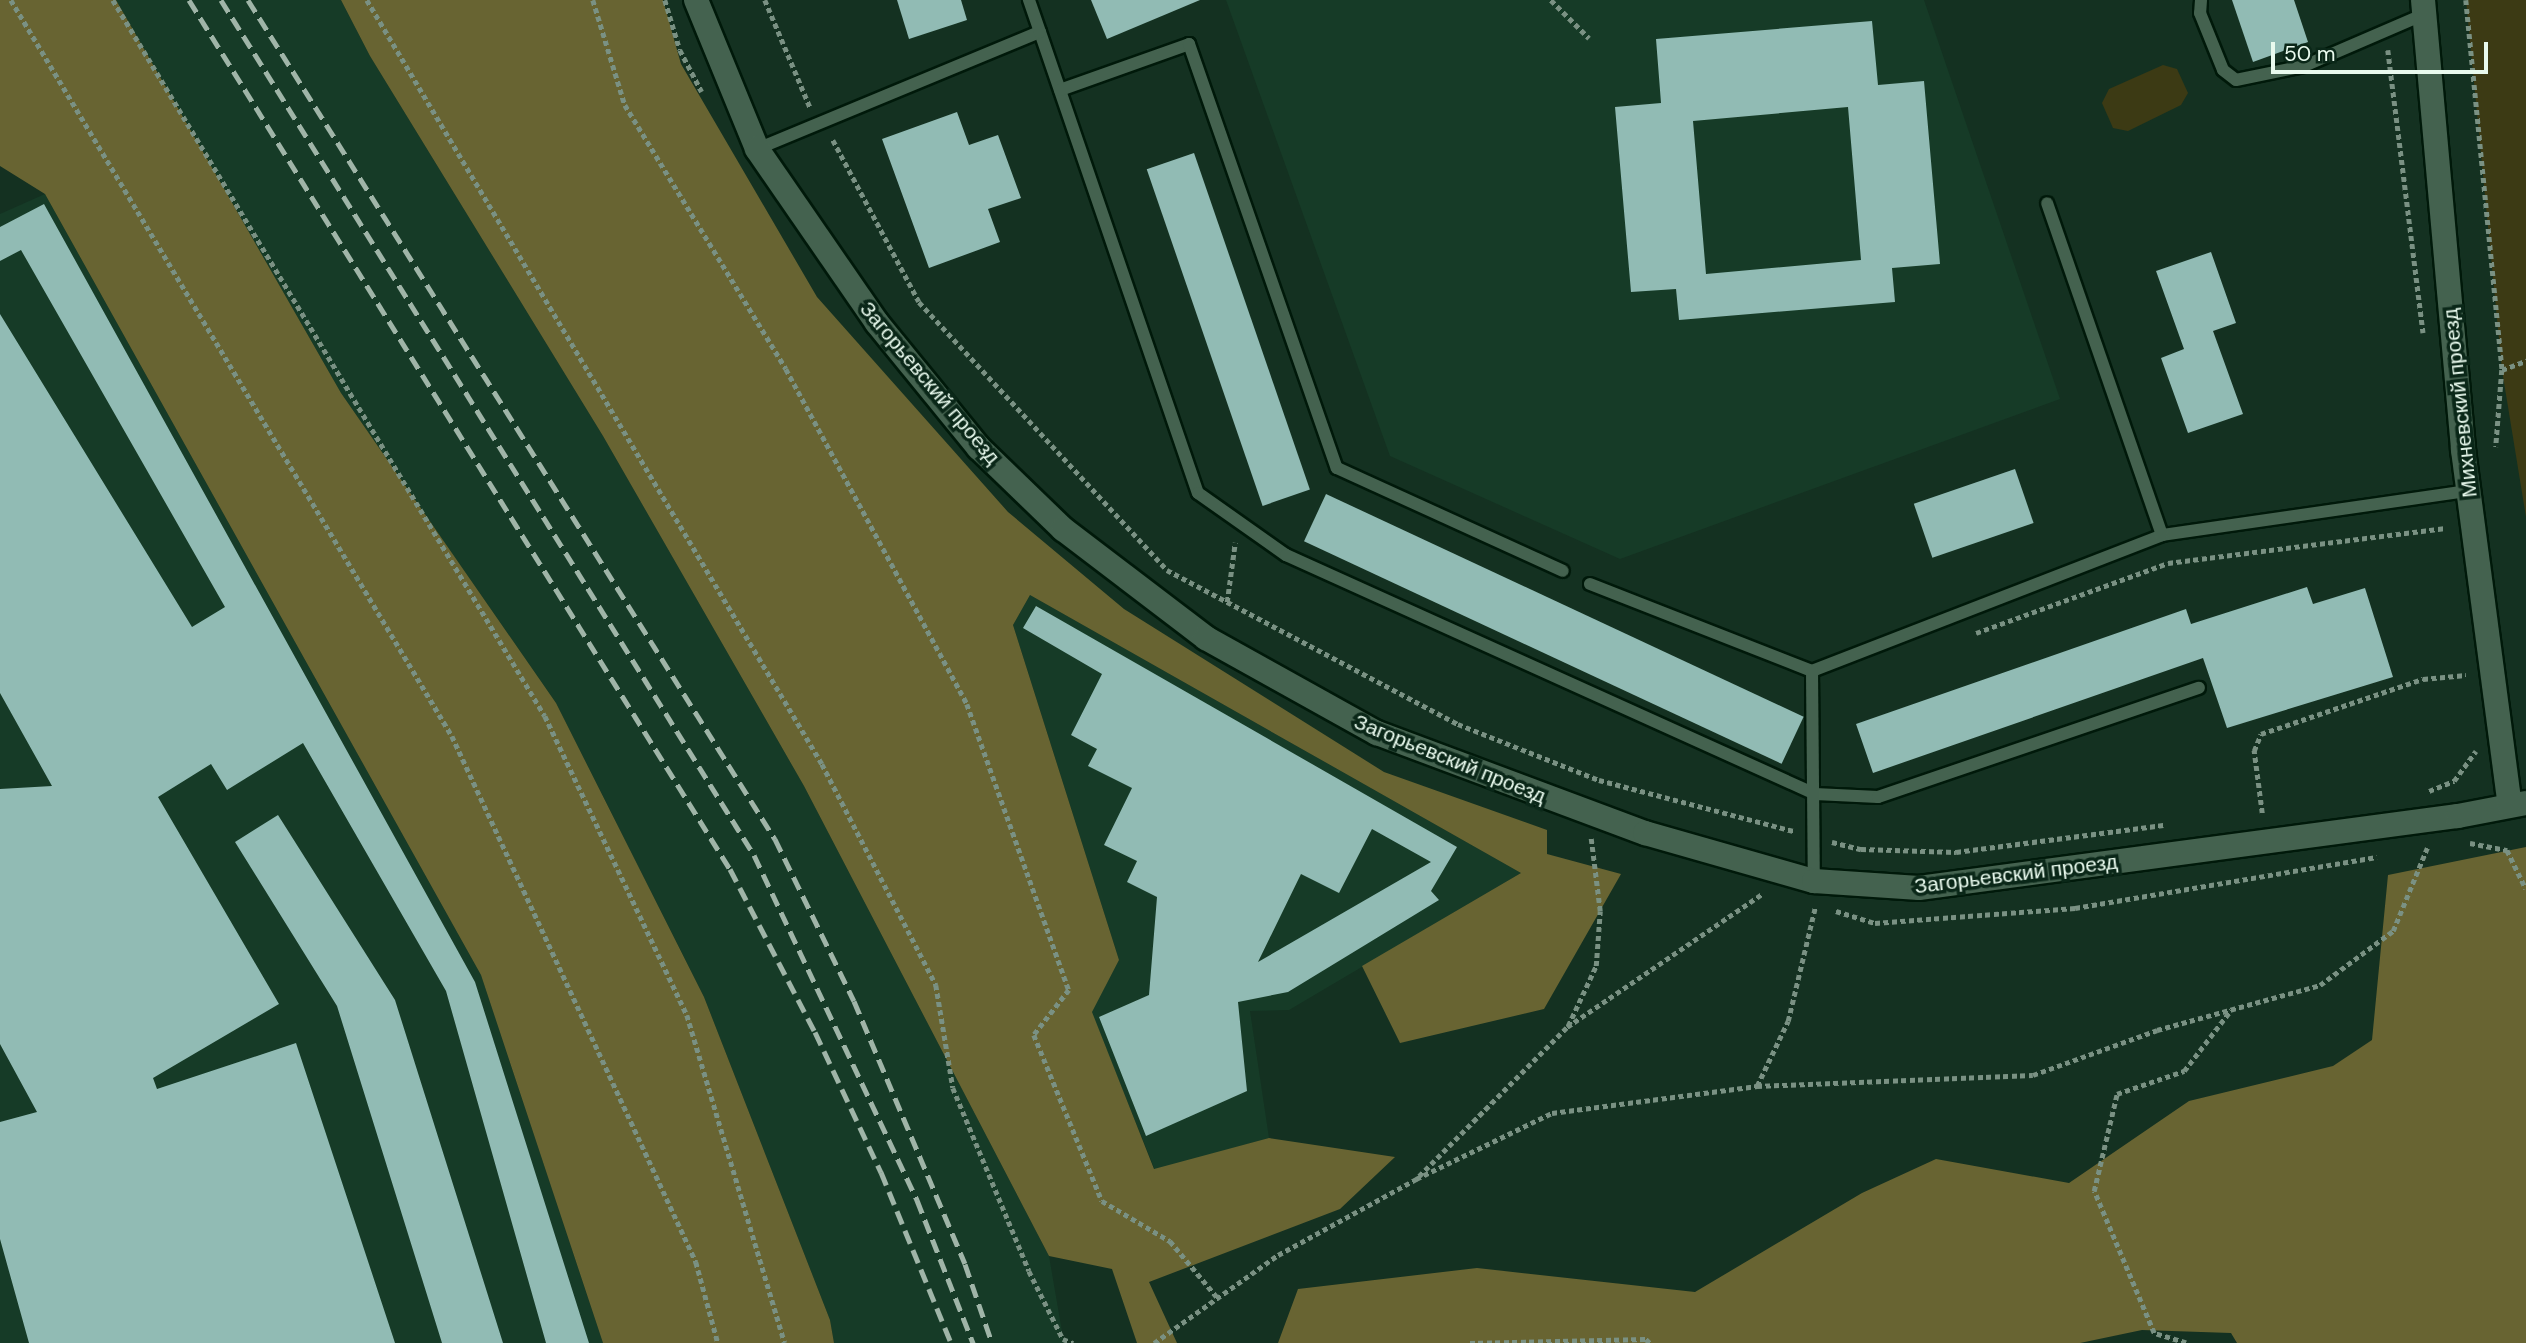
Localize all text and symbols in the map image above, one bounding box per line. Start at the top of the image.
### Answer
scale bar [2274,28,2491,72]
text: 50 m [2284,40,2335,68]
street label: Загорьевский проезд [855,297,1005,469]
street label: Михневский проезд [2438,307,2482,499]
street label: Загорьевский проезд [1350,709,1550,809]
street label: Загорьевский проезд [1913,849,2119,899]

